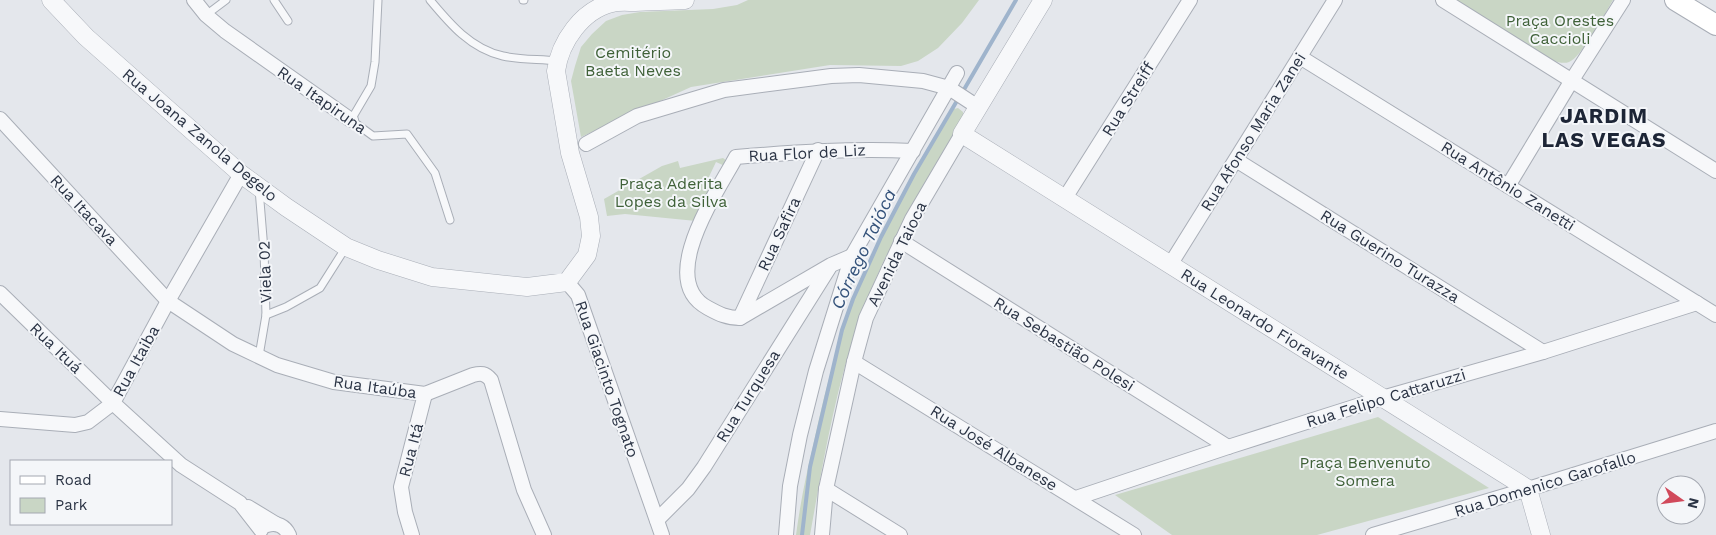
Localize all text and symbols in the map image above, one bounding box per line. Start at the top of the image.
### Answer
park label: Praça Orestes Caccioli [1506,11,1614,48]
park label: Cemitério Baeta Neves [585,43,681,80]
street label: Rua Afonso Maria Zanei [1196,49,1310,215]
street label: Rua Streiff [1098,58,1158,140]
street label: Rua Itapiruna [274,62,370,138]
street label: Rua Joana Zanola Degelo [119,65,281,205]
district label: JARDIM LAS VEGAS [1541,103,1667,152]
street label: Rua Antônio Zanetti [1438,137,1578,235]
street label: Rua Flor de Liz [748,140,866,166]
street label: Rua Itacava [46,171,122,249]
park label: Praça Aderita Lopes da Silva [615,174,727,211]
water label: Córrego Taióca [826,186,900,312]
street label: Rua Safira [754,194,804,274]
street label: Avenida Taioca [863,198,931,310]
street label: Rua Guerino Turazza [1317,205,1463,307]
street label: Viela 02 [254,241,276,303]
street label: Rua Leonardo Fioravante [1177,264,1353,384]
street label: Rua Sebastião Polesi [990,293,1138,395]
street label: Rua Giacinto Tognato [571,298,643,460]
street label: Rua Ituá [26,319,86,377]
street label: Rua Itaiba [109,322,163,400]
street label: Rua Turquesa [712,346,784,446]
street label: Rua Felipo Cattaruzzi [1304,365,1468,431]
street label: Rua Itaúba [332,372,418,402]
street label: Rua José Albanese [927,401,1061,495]
street label: Rua Itá [395,421,427,479]
street label: Rua Domenico Garofallo [1452,447,1638,521]
park label: Praça Benvenuto Somera [1299,453,1431,490]
legend [10,460,172,525]
text: Road [55,471,92,489]
north arrow [1656,475,1706,525]
text: Park [55,496,88,514]
text: N [1685,496,1703,510]

